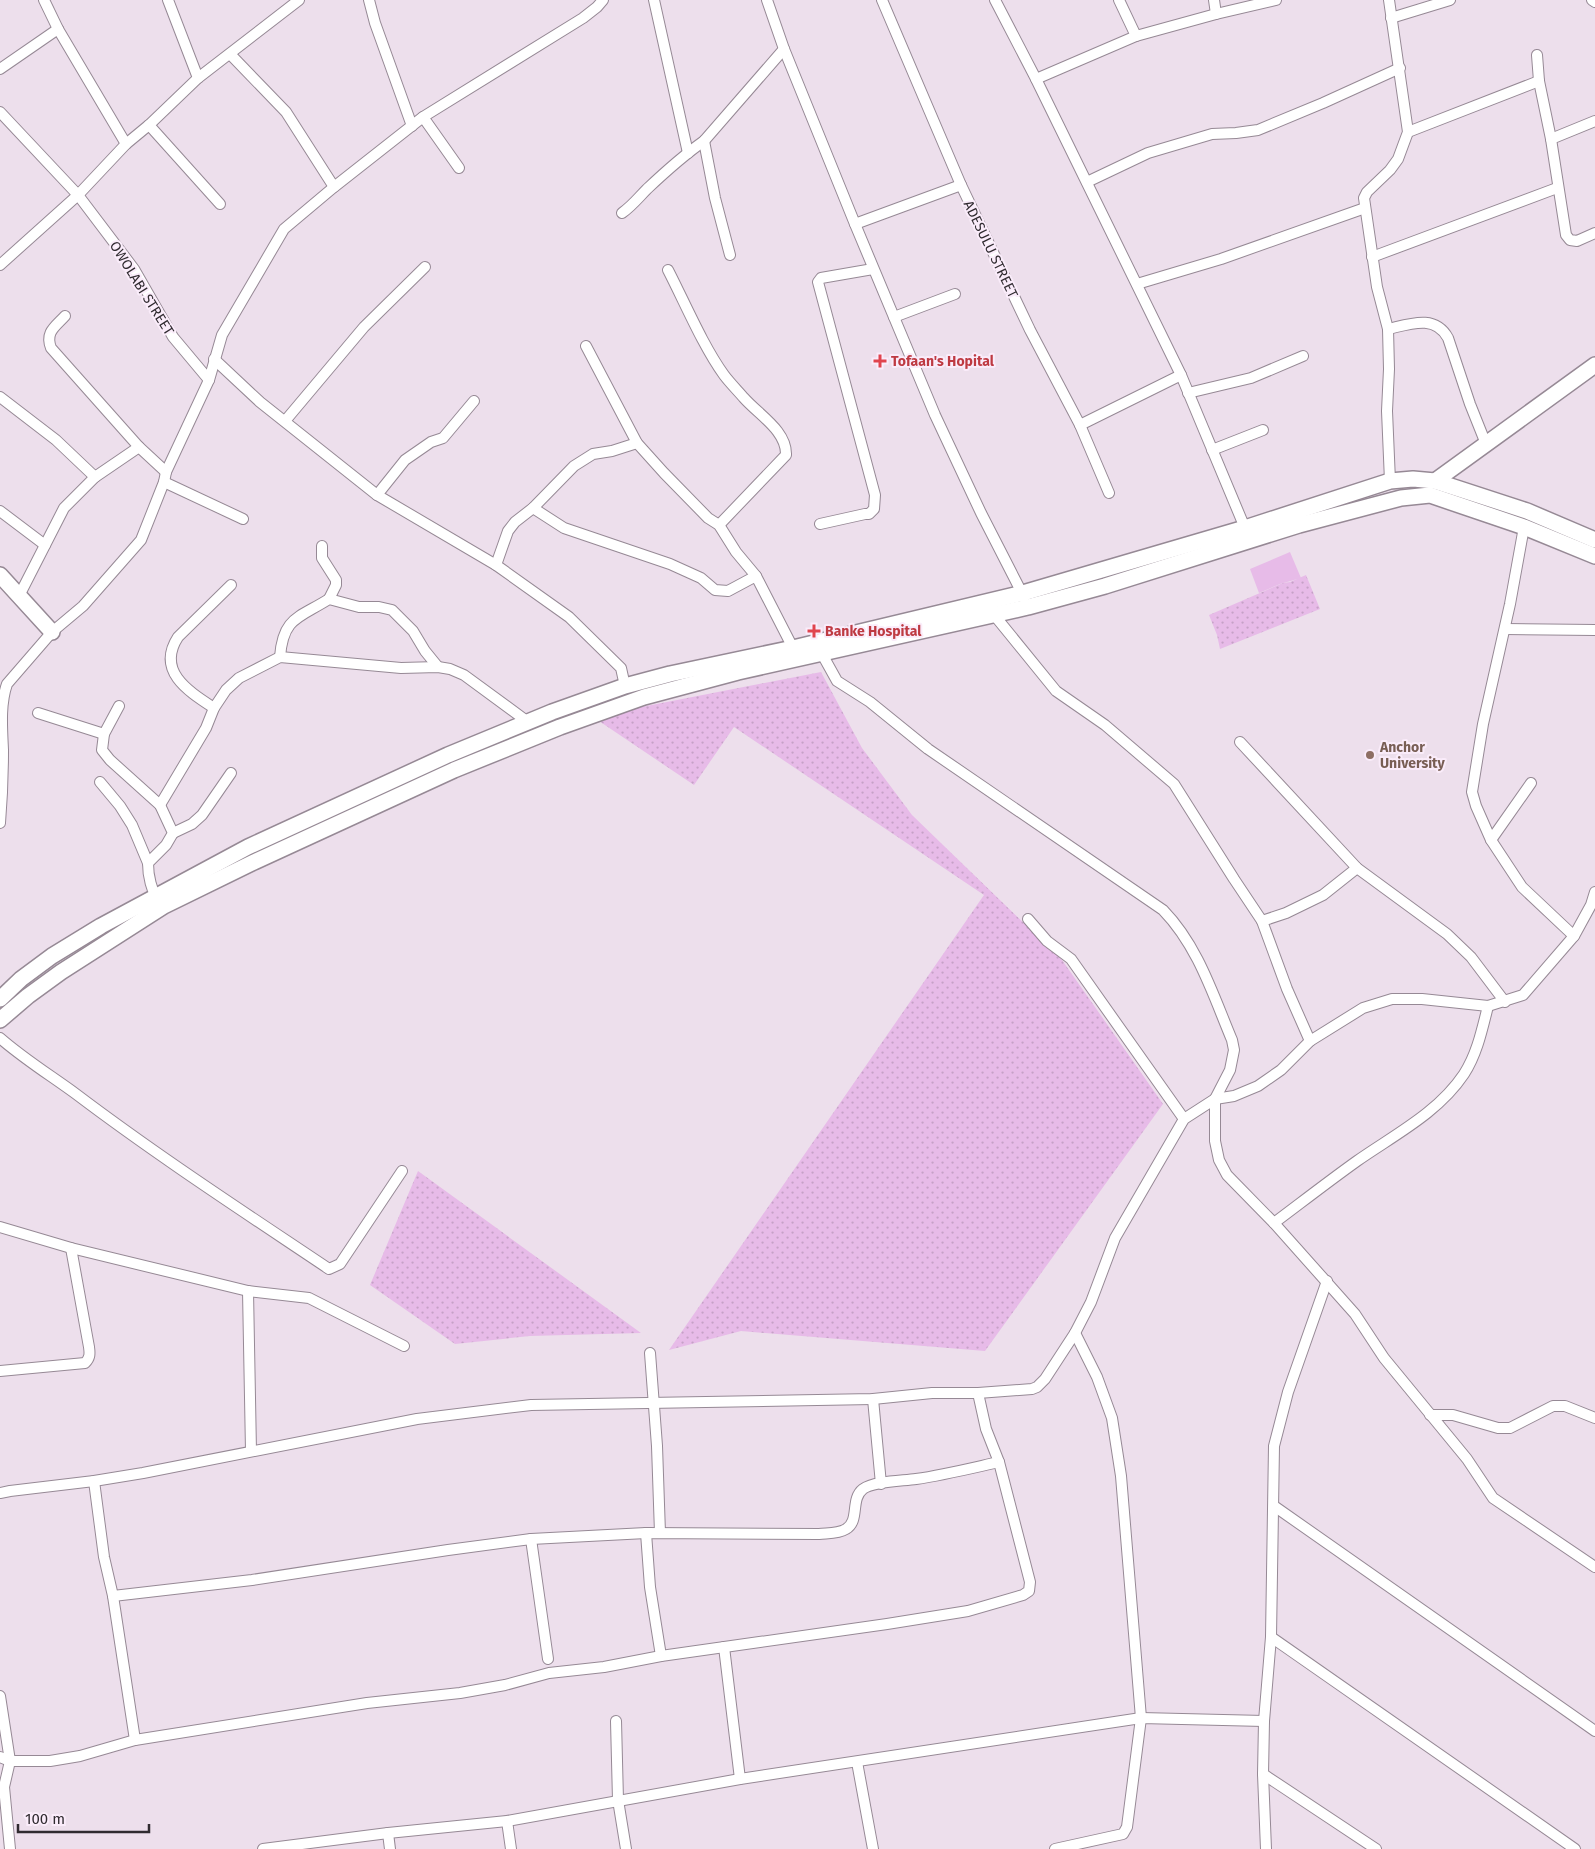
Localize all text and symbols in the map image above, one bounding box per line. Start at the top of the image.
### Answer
street label: ADESULU STREET [960,198,1022,301]
street label: OWOLABI STREET [106,238,178,339]
place label: Tofaan's Hopital [891,353,995,370]
marker: Tofaan's Hopital [873,354,887,368]
place label: Banke Hospital [825,623,922,640]
marker: Banke Hospital [807,624,821,638]
place label: Anchor University [1379,739,1445,772]
marker: Anchor University [1364,749,1376,761]
scale bar [18,1802,149,1834]
text: 100 m [25,1810,65,1828]

